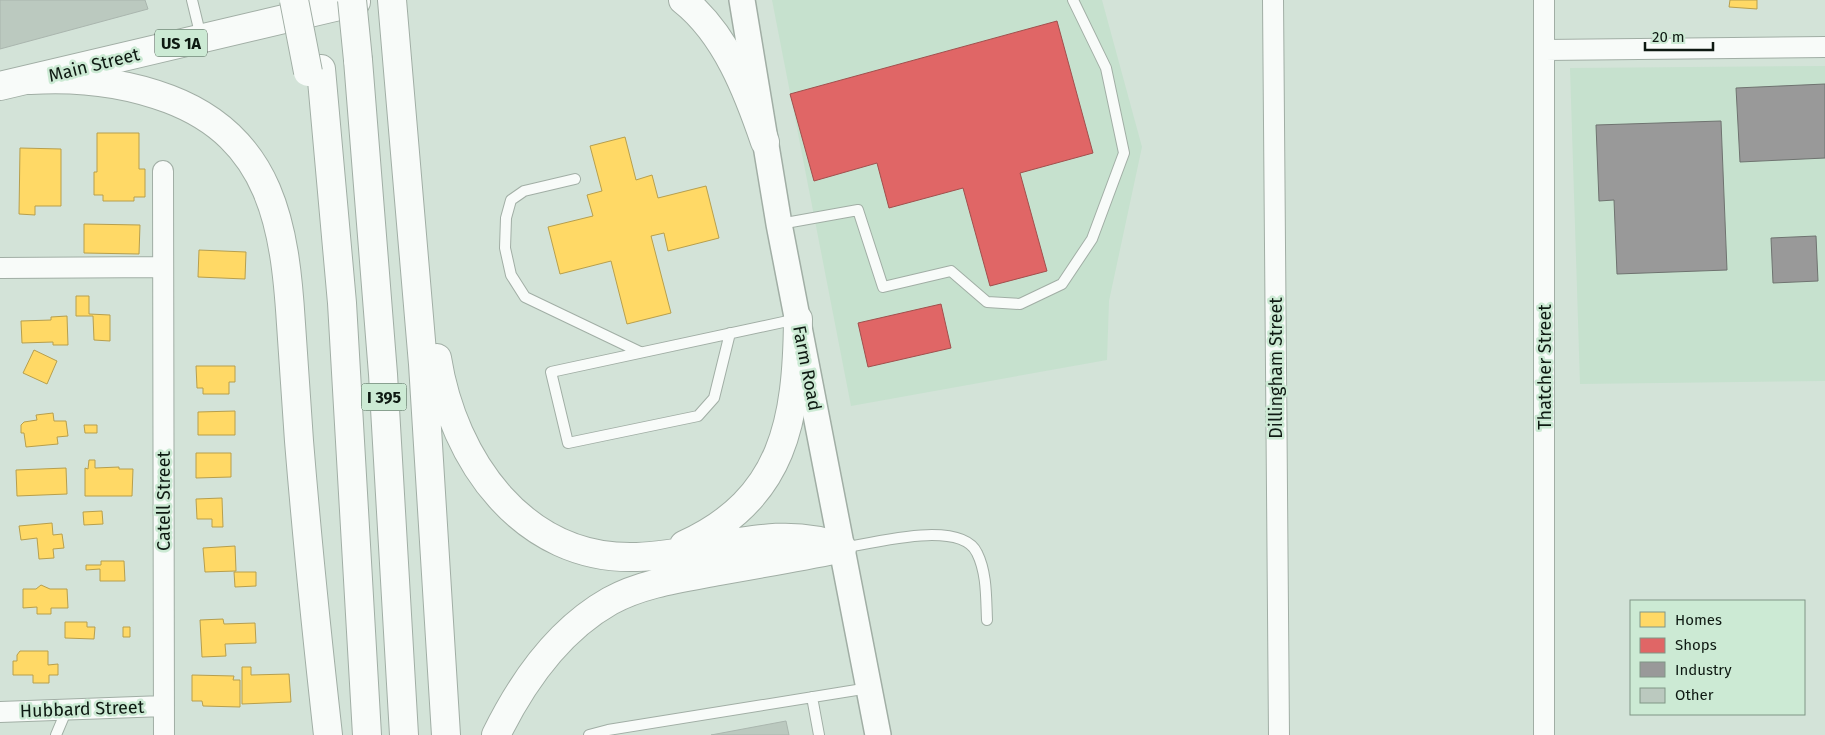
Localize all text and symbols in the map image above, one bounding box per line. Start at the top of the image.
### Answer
scale bar [1645,20,1712,52]
text: 20 m [1652,28,1685,46]
road number: US 1A [155,29,207,56]
street label: Main Street [46,43,142,87]
street label: Dillingham Street [1265,297,1287,439]
street label: Thatcher Street [1534,304,1556,430]
street label: Farm Road [788,324,826,412]
road number: I 395 [362,384,406,411]
street label: Catell Street [153,451,175,551]
legend [1630,600,1805,715]
text: Homes [1675,611,1722,629]
text: Shops [1675,636,1717,654]
text: Industry [1675,661,1732,679]
text: Other [1675,686,1714,704]
street label: Hubbard Street [19,696,145,722]

